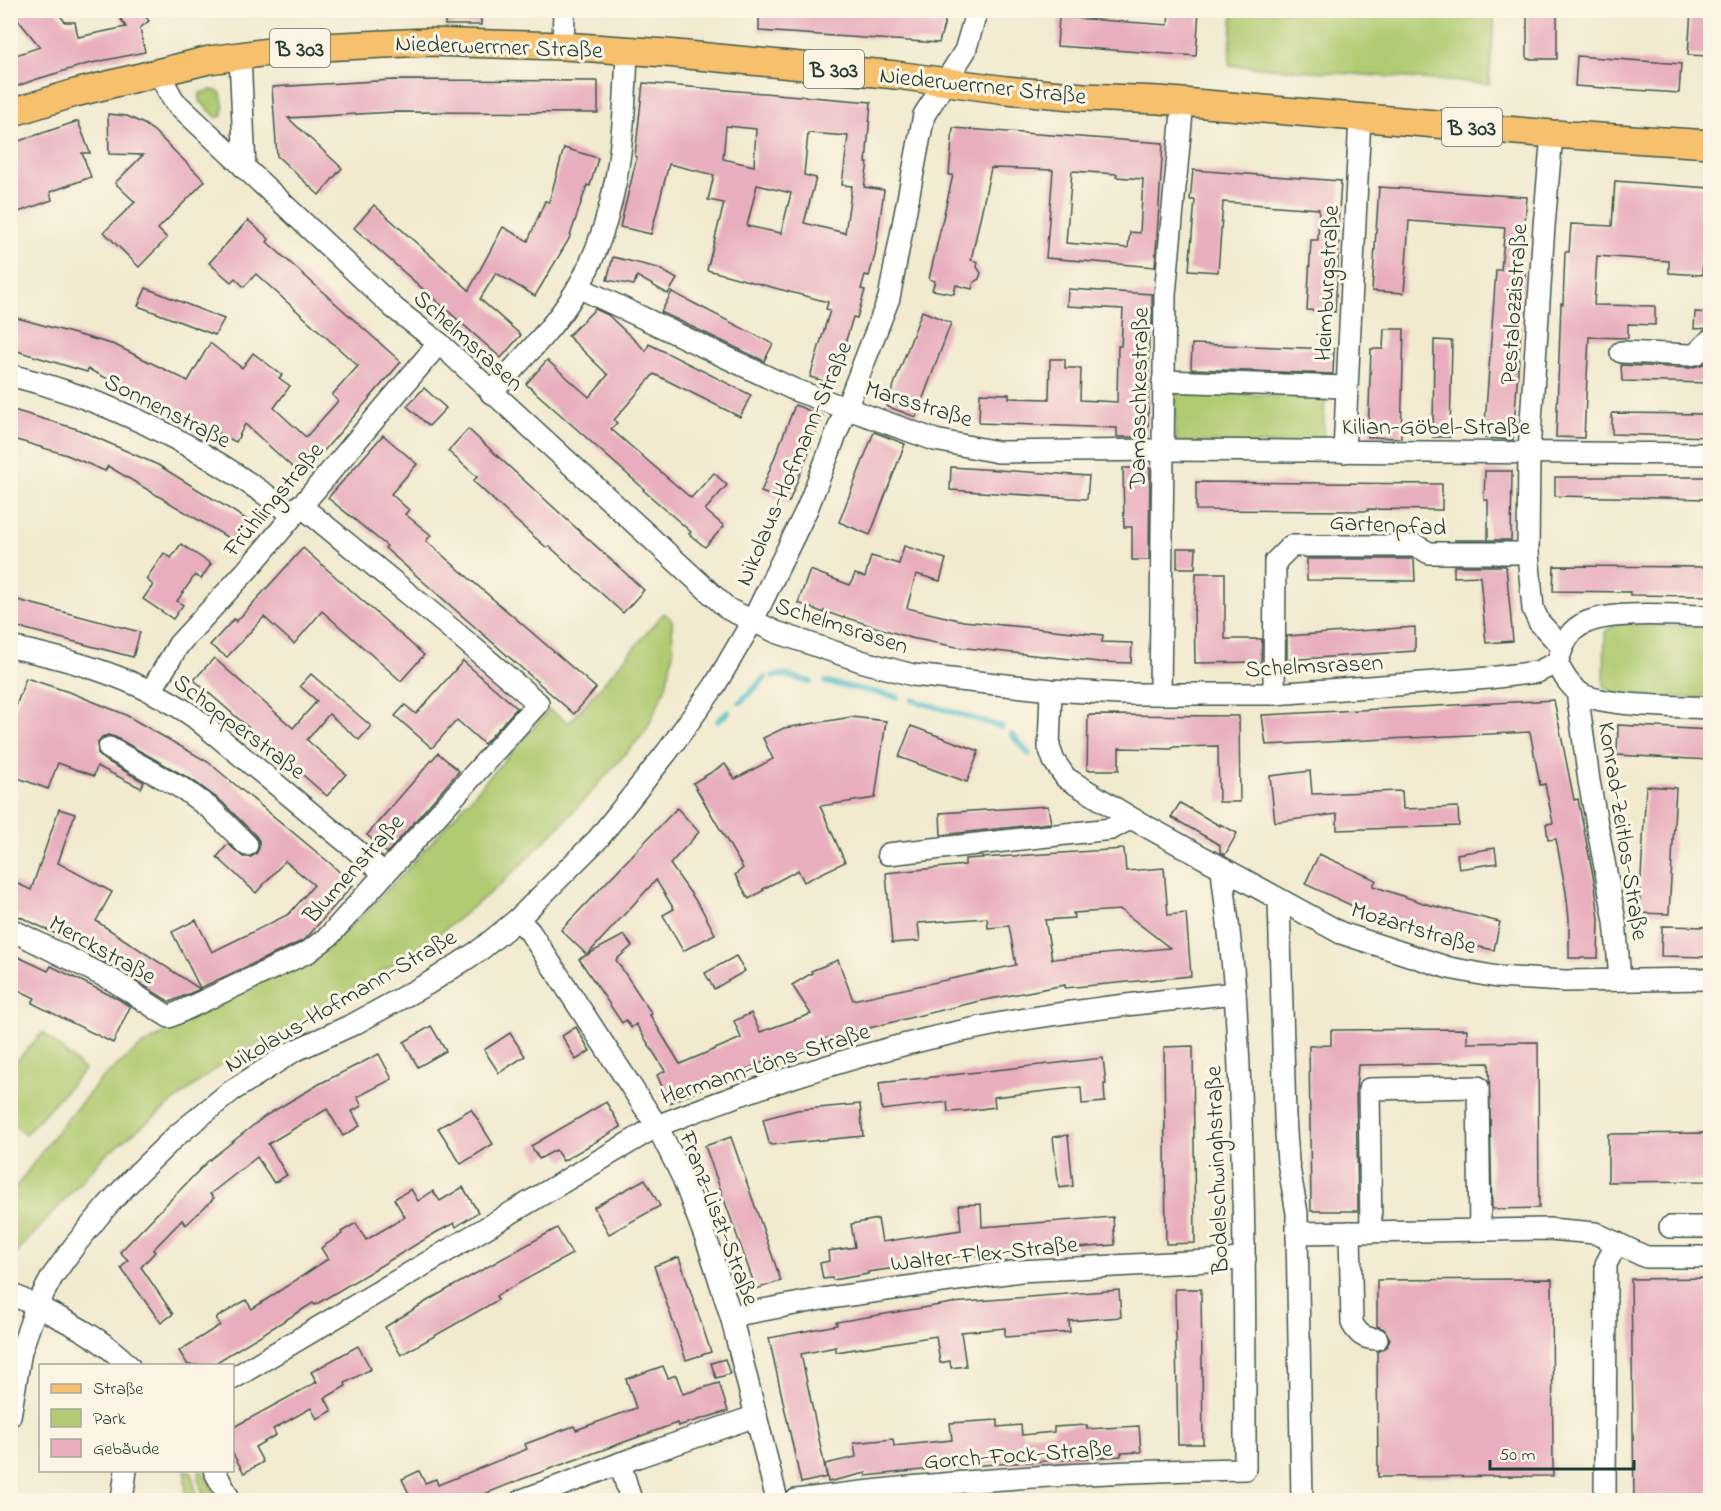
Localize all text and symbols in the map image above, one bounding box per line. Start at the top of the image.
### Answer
street label: Niederwerrner Straße [395,27,603,70]
road number: B 303 [270,29,330,67]
road number: B 303 [804,50,864,88]
street label: Niederwerrner Straße [878,59,1088,116]
road number: B 303 [1442,108,1502,146]
street label: Heimburgstraße [1307,204,1350,362]
street label: Pestalozzistraße [1492,222,1539,386]
street label: Schelmsrasen [404,283,530,401]
street label: Damaschkestraße [1121,307,1160,490]
street label: Nikolaus-Hofmann-Straße [728,336,863,592]
street label: Sonnenstraße [97,365,237,459]
street label: Marsstraße [860,372,977,438]
street label: Kilian-Göbel-Straße [1342,411,1531,446]
street label: Frühlingstraße [216,435,334,567]
street label: Gartenpfad [1329,506,1448,547]
street label: Schelmsrasen [770,589,912,665]
street label: Schelmsrasen [1244,646,1384,689]
street label: Schopperstraße [165,666,312,790]
street label: Konrad-Zeitlos-Straße [1587,720,1656,943]
street label: Blumenstraße [295,807,414,933]
street label: Mozartstraße [1346,894,1481,965]
street label: Merckstraße [42,907,162,995]
street label: Nikolaus-Hofmann-Straße [219,921,464,1083]
street label: Hermann-Löns-Straße [657,1015,875,1116]
street label: Bodelschwinghstraße [1197,1065,1240,1276]
street label: Franz-Liszt-Straße [668,1126,767,1312]
street label: Walter-Flex-Straße [889,1228,1080,1283]
legend [39,1364,234,1472]
text: Straße [93,1377,144,1403]
text: Park [93,1407,126,1433]
street label: Gorch-Fock-Straße [923,1432,1114,1481]
scale bar [1490,1433,1634,1471]
text: Gebäude [93,1437,160,1463]
text: 50 m [1499,1443,1536,1469]

